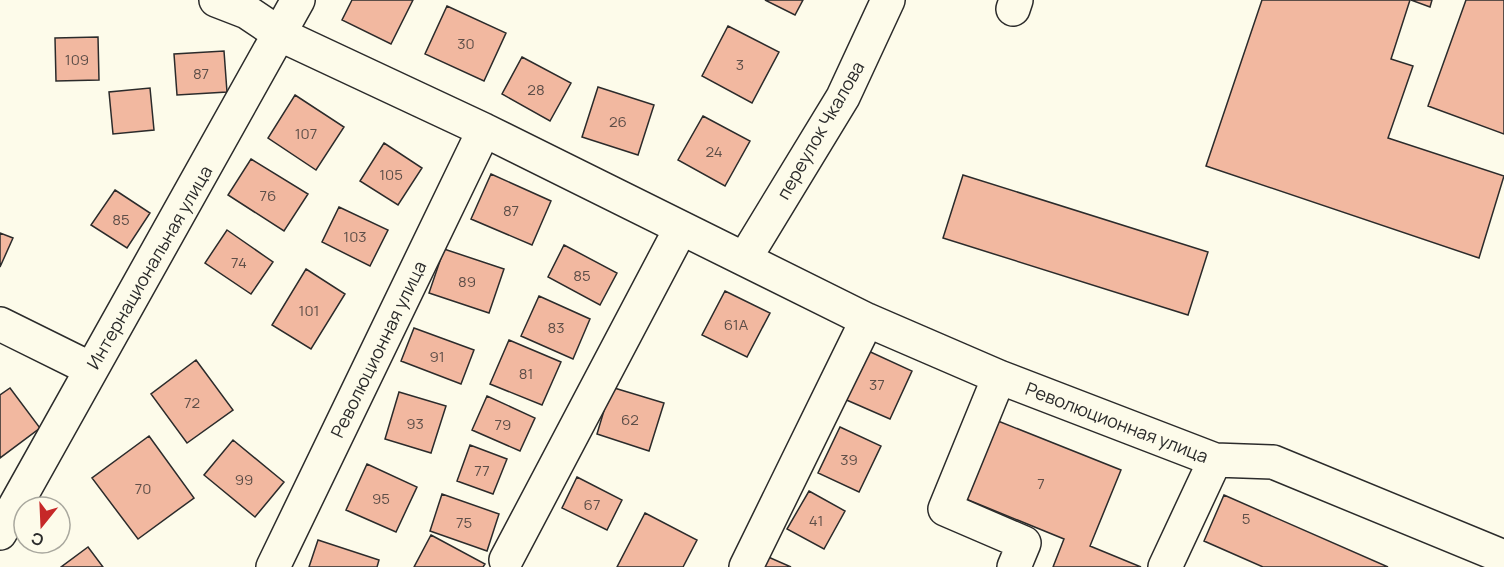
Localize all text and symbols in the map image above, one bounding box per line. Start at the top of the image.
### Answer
house number: 30 [457,33,475,54]
house number: 109 [65,49,89,70]
house number: 3 [736,54,744,75]
street label: переулок Чкалова [771,57,869,203]
house number: 87 [193,63,209,84]
house number: 28 [527,79,545,100]
house number: 26 [609,111,627,132]
house number: 107 [295,123,317,144]
house number: 24 [705,141,723,162]
street label: Интернациональная улица [81,161,217,373]
house number: 105 [379,164,403,185]
house number: 76 [260,185,276,206]
house number: 87 [503,200,519,221]
house number: 85 [112,209,130,230]
house number: 103 [343,226,367,247]
house number: 74 [231,252,247,273]
street label: Революционная улица [325,257,431,441]
house number: 85 [573,265,591,286]
house number: 89 [458,271,476,292]
house number: 101 [299,300,319,321]
house number: 61А [724,314,749,335]
house number: 83 [547,317,565,338]
house number: 91 [429,346,445,367]
house number: 81 [519,363,533,384]
house number: 37 [869,374,885,395]
street label: Революционная улица [1022,376,1212,468]
house number: 72 [184,392,200,413]
house number: 62 [621,409,639,430]
house number: 93 [406,413,424,434]
house number: 79 [495,414,511,435]
house number: 39 [840,449,858,470]
house number: 77 [474,460,490,481]
house number: 99 [235,469,253,490]
house number: 7 [1037,473,1045,494]
house number: 70 [135,478,151,499]
house number: 95 [372,488,390,509]
house number: 67 [584,494,600,515]
north arrow [12,495,72,555]
house number: 5 [1242,508,1250,529]
house number: 41 [809,510,823,531]
house number: 75 [456,512,472,533]
text: С [28,527,46,552]

